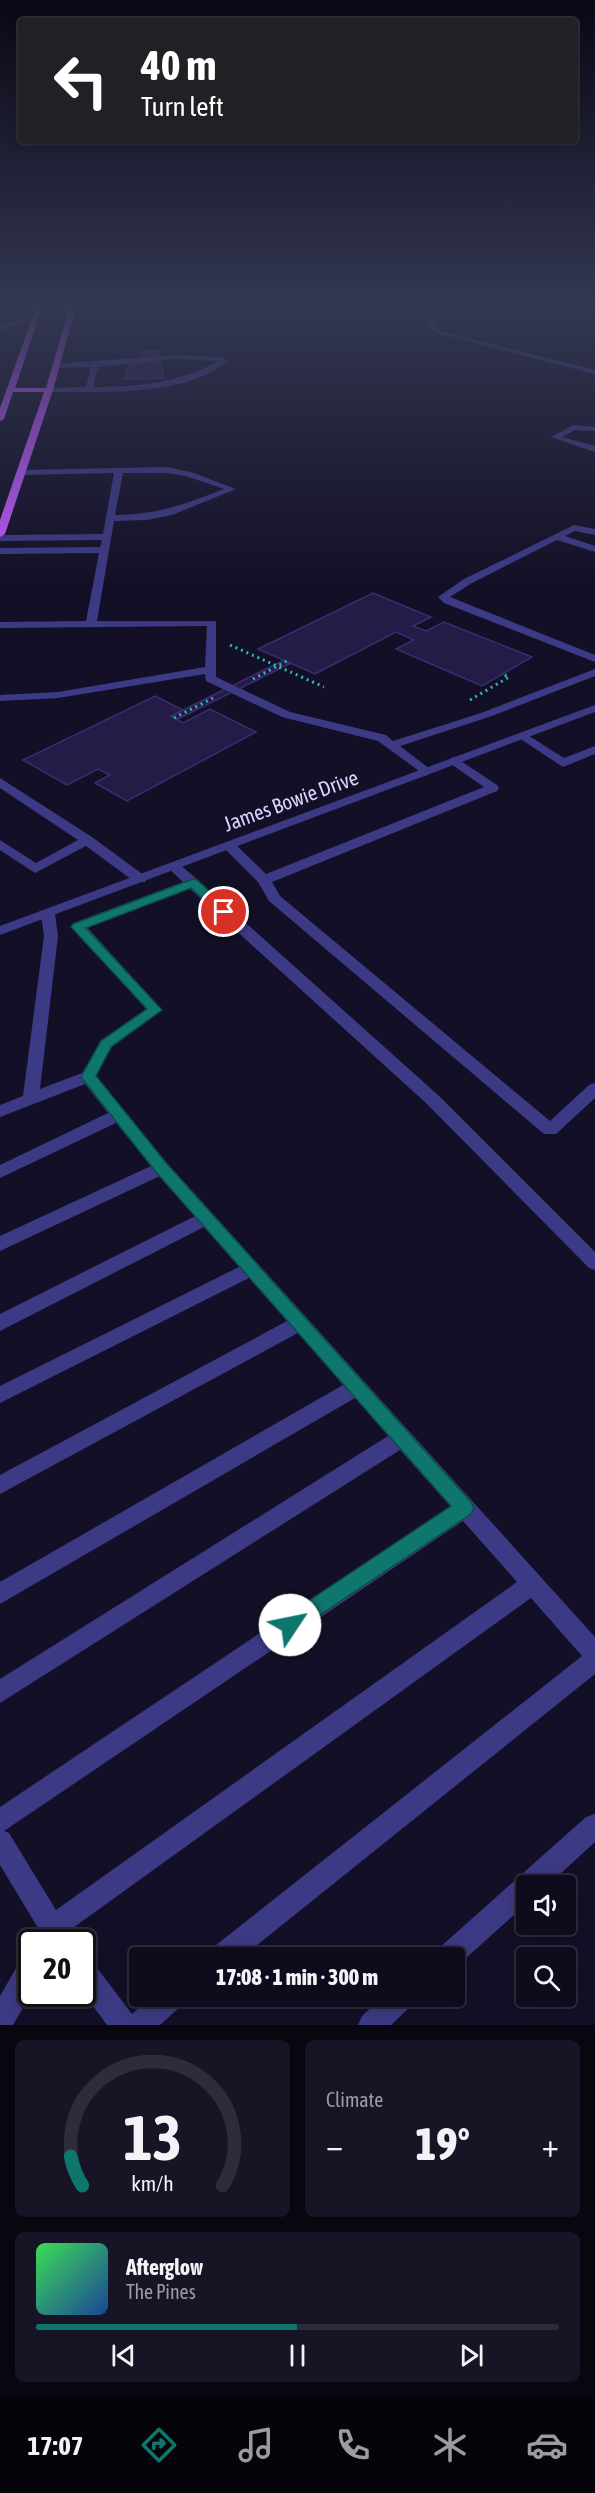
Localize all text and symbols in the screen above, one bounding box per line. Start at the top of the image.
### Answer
text: 40 m [141,41,216,89]
icon: left [42,42,120,120]
text: Turn left [141,91,224,122]
street label: James Bowie Drive [220,765,361,836]
pin [198,886,249,937]
icon: arrive [207,895,240,928]
position arrow [258,1593,322,1657]
map controls [516,1875,576,2007]
button: sound [516,1875,576,1935]
speed limit sign: 20 [18,1929,96,2007]
button: search [516,1947,576,2007]
text: 17:08 · 1 min · 300 m [216,1964,378,1990]
text: Climate [326,2088,383,2111]
text: 13 [123,2102,182,2173]
text: 19° [415,2118,470,2170]
text: − [326,2126,343,2164]
text: + [542,2126,559,2164]
text: km/h [131,2171,174,2196]
text: Afterglow [126,2254,203,2280]
text: The Pines [126,2280,196,2303]
icon: previous [107,2339,140,2372]
icon: pause [281,2339,314,2372]
icon: next [455,2339,488,2372]
icon: directions [138,2424,180,2466]
icon: music [235,2424,277,2466]
icon: phone [332,2424,374,2466]
icon: climate [429,2424,471,2466]
icon: car [526,2424,568,2466]
text: 17:07 [27,2430,84,2461]

